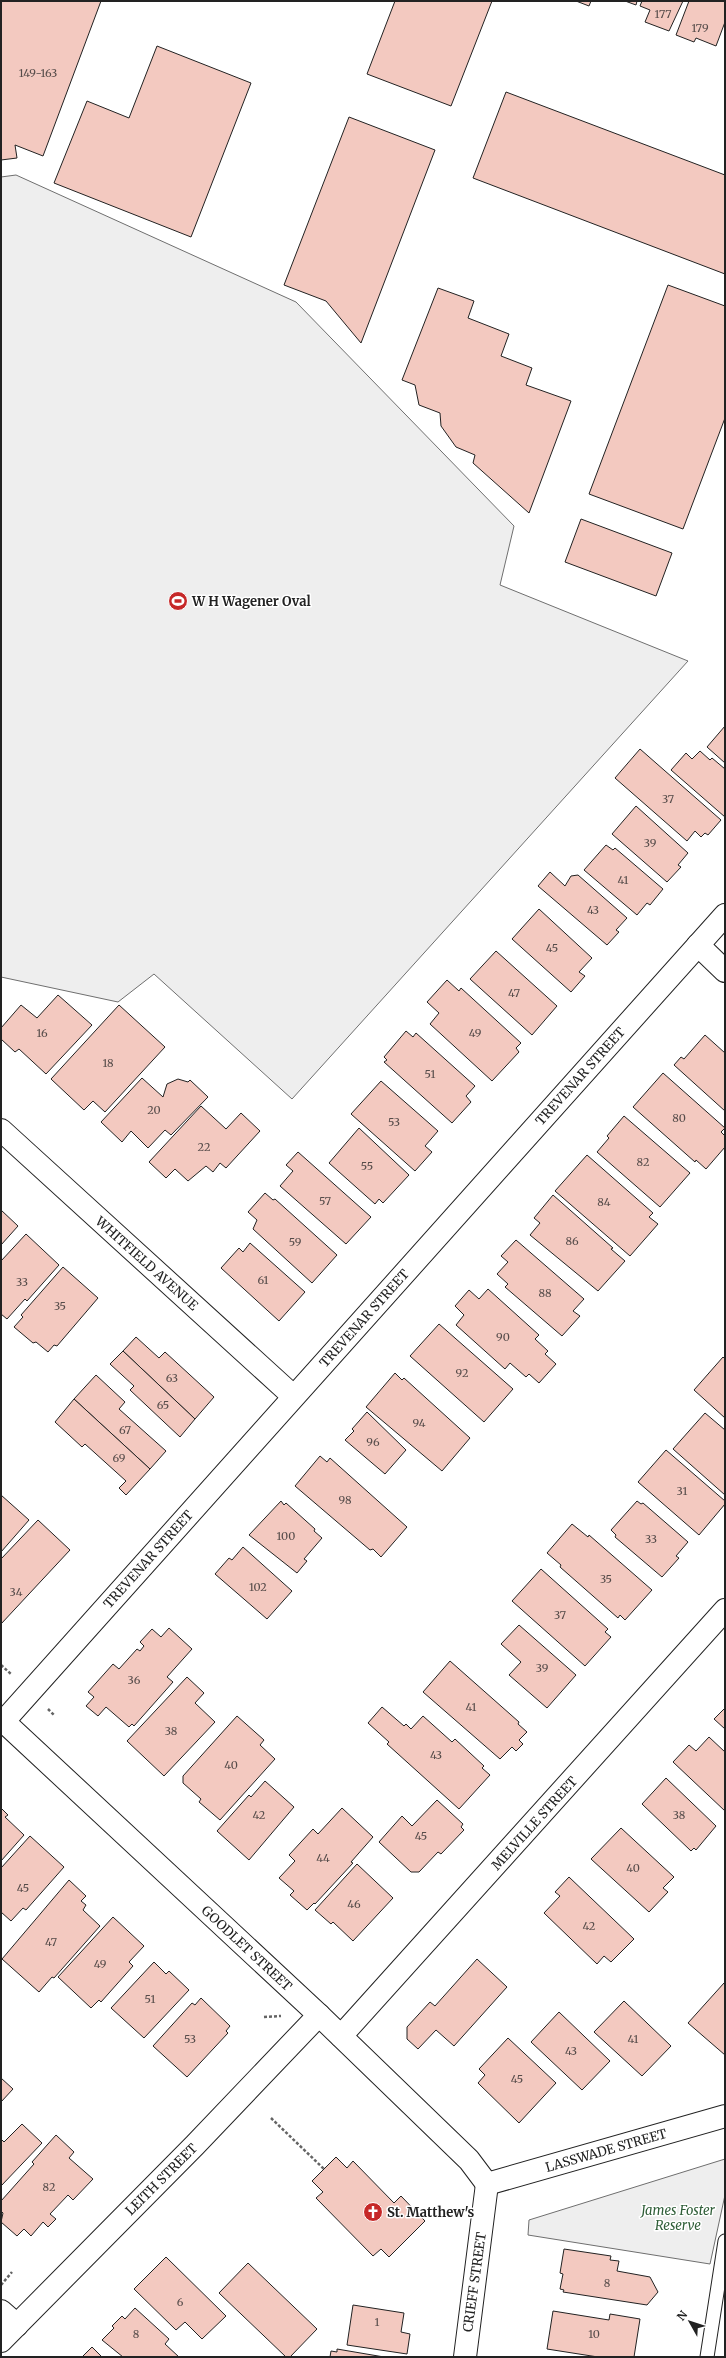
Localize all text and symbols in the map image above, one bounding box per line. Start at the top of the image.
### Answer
house number: 177 [655,7,671,21]
house number: 179 [691,21,709,35]
house number: 149-163 [19,66,57,80]
sports icon: W H Wagener Oval [167,590,189,612]
place label: W H Wagener Oval [191,593,311,610]
house number: 37 [662,792,674,806]
house number: 39 [644,836,657,850]
house number: 41 [618,873,628,887]
house number: 43 [587,903,599,917]
house number: 45 [546,941,558,955]
house number: 47 [508,986,520,1000]
street label: TREVENAR STREET [532,1024,629,1129]
house number: 16 [36,1026,48,1040]
house number: 49 [469,1026,482,1040]
house number: 18 [102,1056,114,1070]
house number: 51 [425,1067,435,1081]
house number: 20 [147,1103,161,1117]
house number: 80 [672,1111,686,1125]
house number: 53 [388,1115,400,1129]
house number: 22 [198,1140,210,1154]
house number: 82 [637,1155,649,1169]
house number: 55 [361,1159,373,1173]
house number: 57 [319,1194,331,1208]
house number: 84 [597,1195,611,1209]
street label: WHITFIELD AVENUE [91,1212,202,1315]
house number: 86 [565,1234,579,1248]
house number: 59 [289,1235,302,1249]
street label: TREVENAR STREET [316,1266,413,1371]
house number: 61 [258,1273,268,1287]
house number: 33 [16,1275,28,1289]
house number: 88 [538,1286,552,1300]
house number: 35 [54,1299,66,1313]
house number: 90 [496,1330,510,1344]
house number: 92 [456,1366,468,1380]
house number: 63 [166,1371,178,1385]
house number: 65 [157,1398,169,1412]
house number: 94 [412,1416,426,1430]
house number: 67 [119,1423,131,1437]
house number: 96 [366,1435,380,1449]
house number: 69 [112,1451,126,1465]
house number: 31 [677,1484,687,1498]
house number: 98 [338,1493,352,1507]
street label: TREVENAR STREET [100,1507,197,1612]
house number: 100 [277,1529,295,1543]
house number: 33 [645,1532,657,1546]
house number: 35 [600,1572,612,1586]
house number: 102 [249,1580,267,1594]
house number: 34 [10,1585,23,1599]
house number: 37 [554,1608,566,1622]
house number: 39 [536,1661,549,1675]
house number: 36 [128,1673,141,1687]
house number: 41 [466,1700,476,1714]
house number: 38 [165,1724,178,1738]
house number: 43 [430,1748,442,1762]
house number: 40 [224,1758,238,1772]
street label: MELVILLE STREET [488,1773,581,1874]
house number: 42 [253,1808,265,1822]
house number: 38 [673,1808,686,1822]
house number: 45 [415,1829,427,1843]
house number: 44 [316,1851,330,1865]
house number: 40 [626,1861,640,1875]
house number: 45 [17,1881,29,1895]
house number: 46 [347,1897,361,1911]
street label: GOODLET STREET [198,1902,295,1995]
house number: 42 [583,1919,595,1933]
house number: 47 [45,1935,57,1949]
house number: 49 [94,1957,107,1971]
house number: 51 [145,1992,155,2006]
house number: 53 [184,2032,196,2046]
house number: 41 [628,2032,638,2046]
house number: 43 [565,2044,577,2058]
house number: 45 [511,2072,523,2086]
street label: LASSWADE STREET [543,2125,669,2176]
street label: LEITH STREET [122,2140,201,2219]
house number: 82 [43,2180,55,2194]
church icon: St. Matthew's [362,2201,384,2223]
park label: James Foster Reserve [639,2202,716,2234]
place label: St. Matthew's [387,2204,475,2221]
street label: CRIEFF STREET [459,2231,490,2333]
house number: 8 [604,2276,611,2290]
house number: 6 [177,2295,184,2309]
north arrow [670,2302,710,2342]
text: N [674,2308,691,2323]
house number: 1 [375,2315,380,2329]
house number: 8 [133,2327,140,2341]
house number: 10 [588,2327,600,2341]

